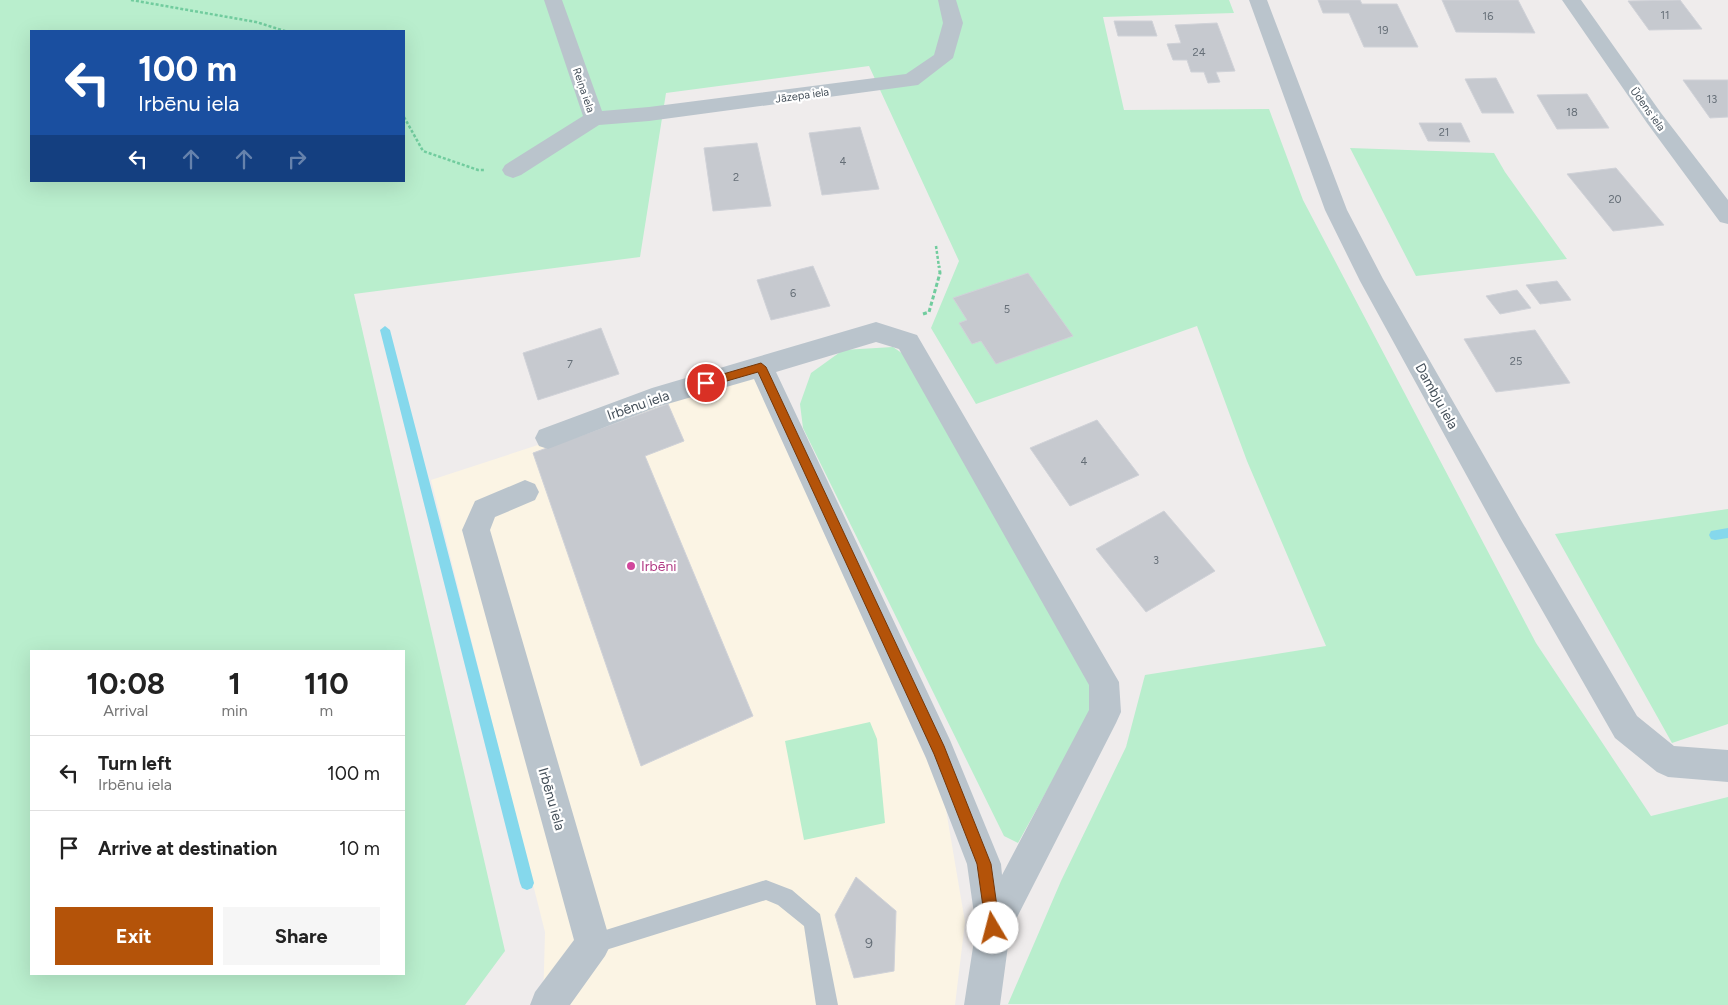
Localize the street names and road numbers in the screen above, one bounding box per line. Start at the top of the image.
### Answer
street label: Reiņa iela [570,66,597,114]
street label: Jāzepa iela [774,85,830,106]
street label: Ūdens iela [1627,85,1668,134]
street label: Dambju iela [1411,360,1462,432]
street label: Irbēnu iela [605,387,671,424]
street label: Irbēnu iela [534,766,569,833]

